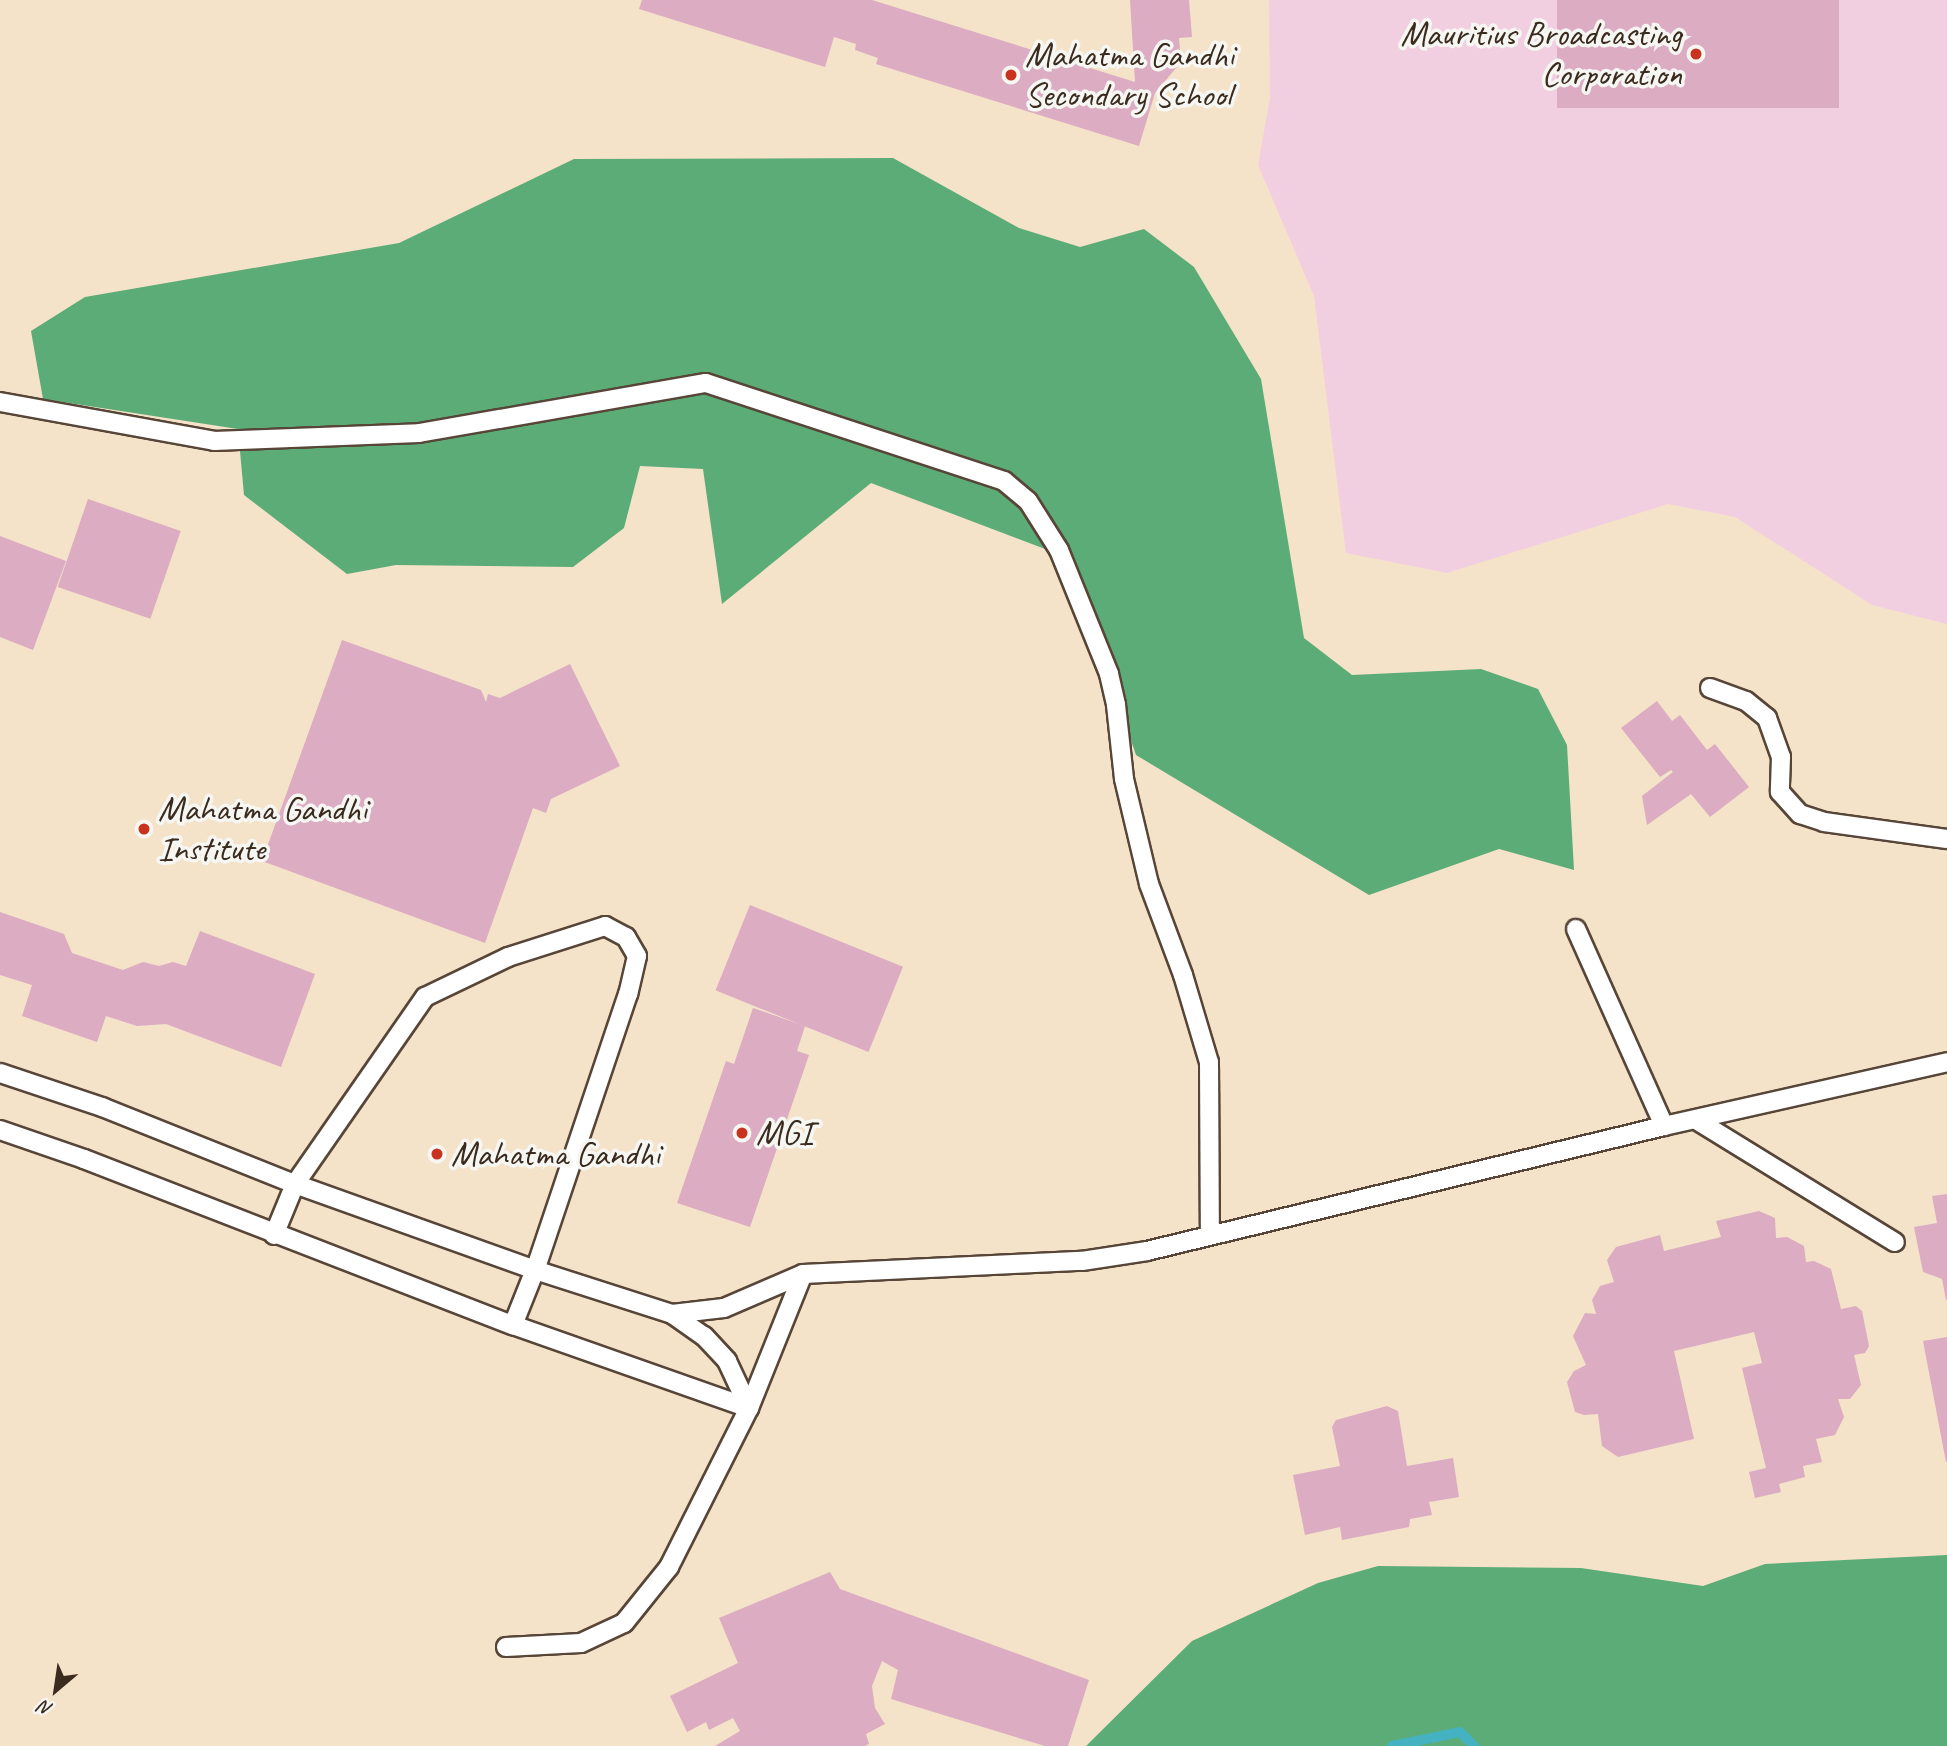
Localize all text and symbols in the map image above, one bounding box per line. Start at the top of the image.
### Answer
place label: Mauritius Broadcasting Corporation [1401,13,1682,95]
place label: Mahatma Gandhi Secondary School [1025,34,1234,116]
marker: Mauritius Broadcasting Corporation [1688,46,1704,62]
marker: Mahatma Gandhi Secondary School [1003,67,1019,83]
place label: Mahatma Gandhi Institute [158,788,367,870]
marker: Mahatma Gandhi Institute [136,821,152,837]
place label: MGI [756,1112,812,1154]
marker: MGI [734,1125,750,1141]
place label: Mahatma Gandhi [451,1133,660,1175]
marker: Mahatma Gandhi [429,1146,445,1162]
north arrow [21,1655,91,1725]
text: N [35,1695,57,1722]

